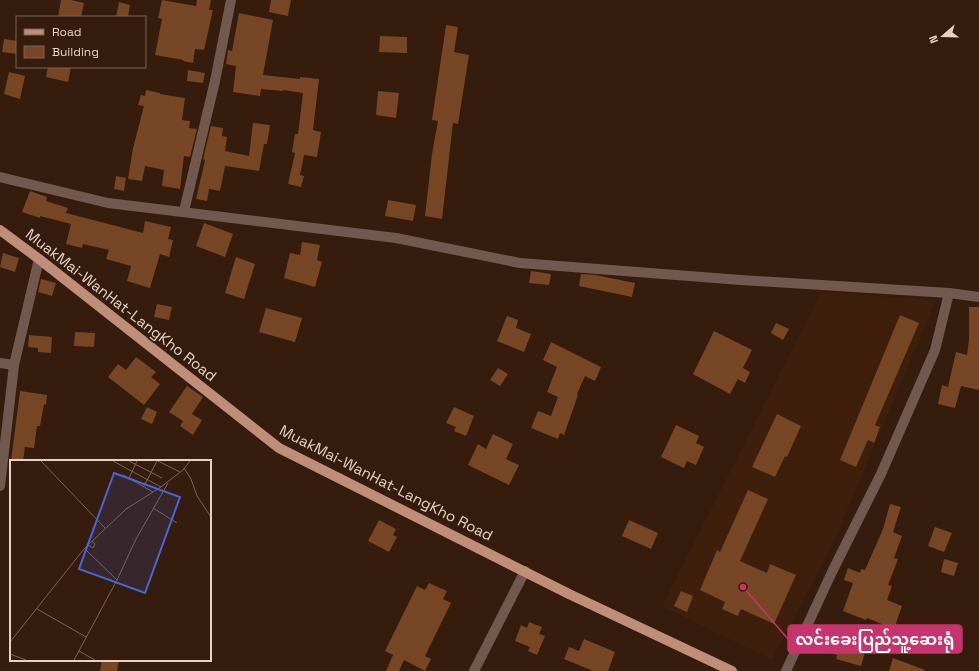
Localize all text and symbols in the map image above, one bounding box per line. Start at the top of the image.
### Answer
legend [16,16,146,68]
north arrow [923,16,963,56]
text: Road [52,24,81,40]
text: N [926,34,941,45]
text: Building [52,44,99,60]
street label: MuakMai-WanHat-LangKho Road [22,224,220,385]
street label: MuakMai-WanHat-LangKho Road [276,420,496,545]
inset map [10,460,211,661]
callout: လင်းခေးပြည်သူ့ဆေးရုံ [788,625,962,653]
text: လင်းခေးပြည်သူ့ဆေးရုံ [796,628,954,653]

